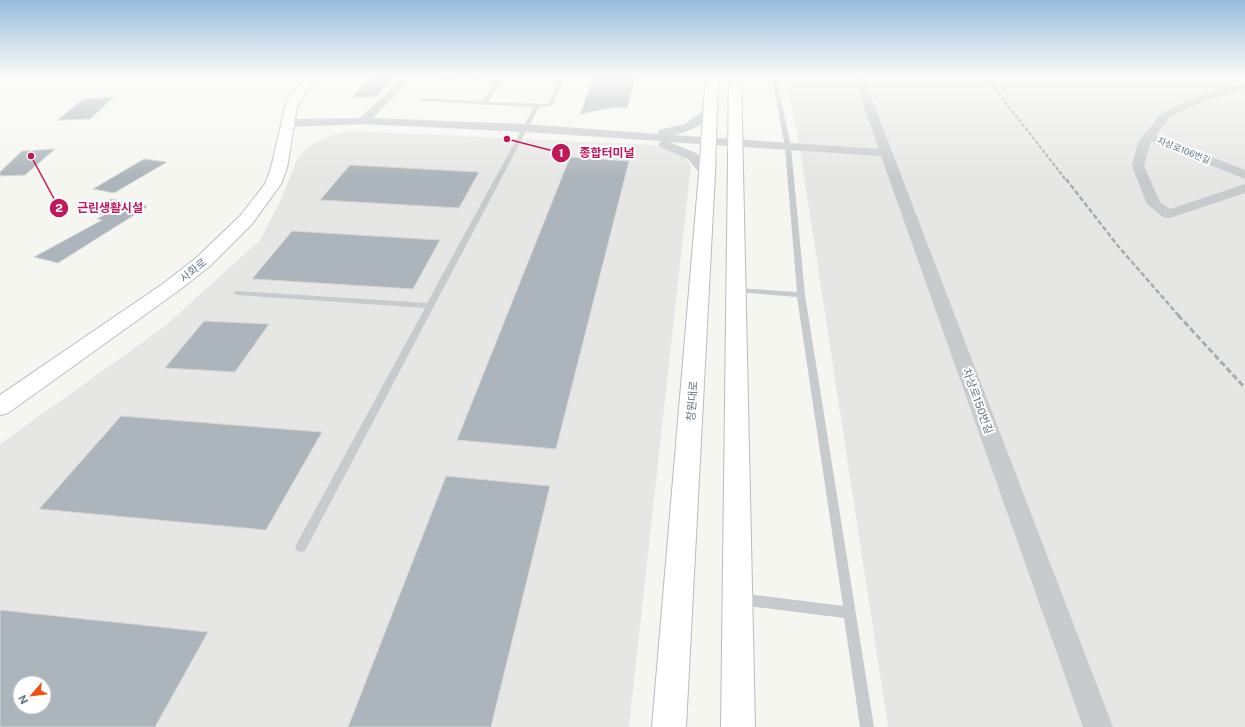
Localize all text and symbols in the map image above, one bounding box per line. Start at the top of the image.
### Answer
street label: 차상로106번길 [1156,134,1212,166]
callout: 종합터미널 [551,141,642,165]
text: 1 [558,146,564,160]
text: 종합터미널 [579,146,635,160]
callout: 근린생활시설 [49,196,151,220]
text: 2 [55,201,63,215]
text: 근린생활시설 [77,201,143,215]
street label: 사화로 [177,256,209,284]
street label: 차상로150번길 [961,367,995,435]
street label: 창원대로 [685,380,699,422]
north arrow [12,675,52,715]
text: N [16,693,30,706]

